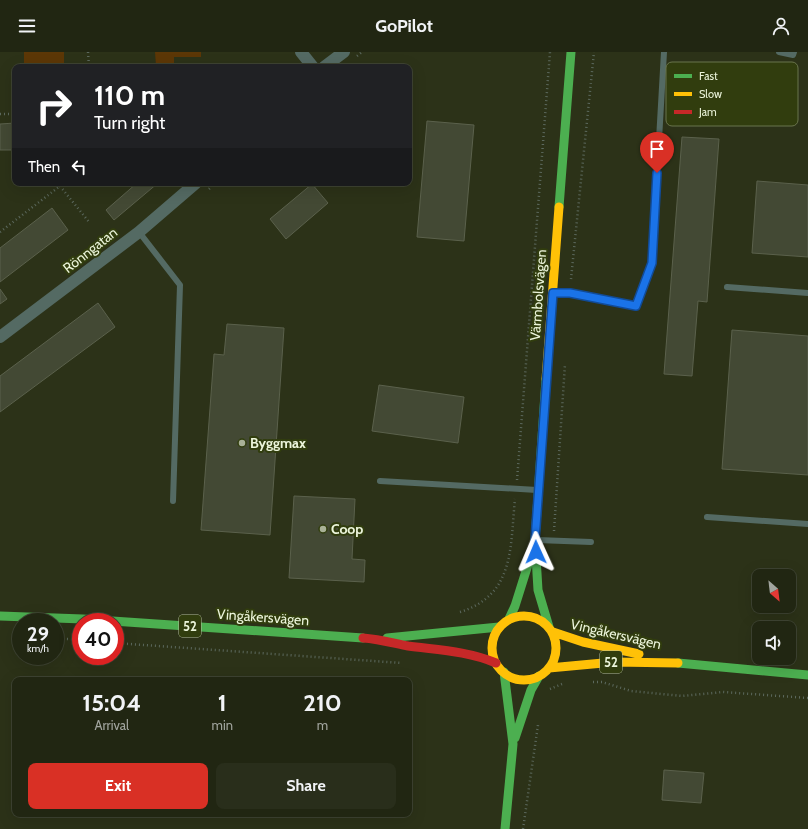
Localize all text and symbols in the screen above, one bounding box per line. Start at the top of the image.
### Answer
icon: menu [16,15,38,37]
text: GoPilot [375,15,433,37]
icon: person [770,15,792,37]
legend [666,62,798,126]
text: Fast [699,69,718,83]
text: 110 m [94,78,165,112]
icon: right [28,80,80,132]
text: Slow [699,87,722,101]
text: Jam [698,105,717,119]
text: Turn right [94,112,165,134]
pin [640,132,674,173]
icon: arrive [646,138,668,160]
icon: left [68,156,90,178]
text: Then [28,158,60,176]
street label: Rönngatan [59,223,121,277]
street label: Värmbolsvägen [526,249,550,341]
place label: Byggmax [250,434,306,452]
marker: Byggmax [237,438,247,448]
place label: Coop [331,520,363,538]
marker: Coop [318,524,328,534]
position arrow [515,531,557,573]
north arrow [752,569,796,613]
map controls [752,569,796,665]
street label: Vingåkersvägen [216,605,310,629]
speed limit sign: 40 [72,613,124,665]
road number: 52 [179,615,201,637]
street label: Vingåkersvägen [569,615,663,653]
button: sound [752,621,796,665]
text: 29 [27,622,49,646]
text: km/h [27,642,49,655]
road number: 52 [600,651,622,673]
text: 15:04 [82,688,141,717]
text: 1 [218,688,227,717]
text: 210 [303,688,342,717]
text: Arrival [94,717,129,733]
text: min [211,717,233,733]
text: m [317,717,328,733]
button: Exit [28,763,208,809]
button: Share [216,763,396,809]

